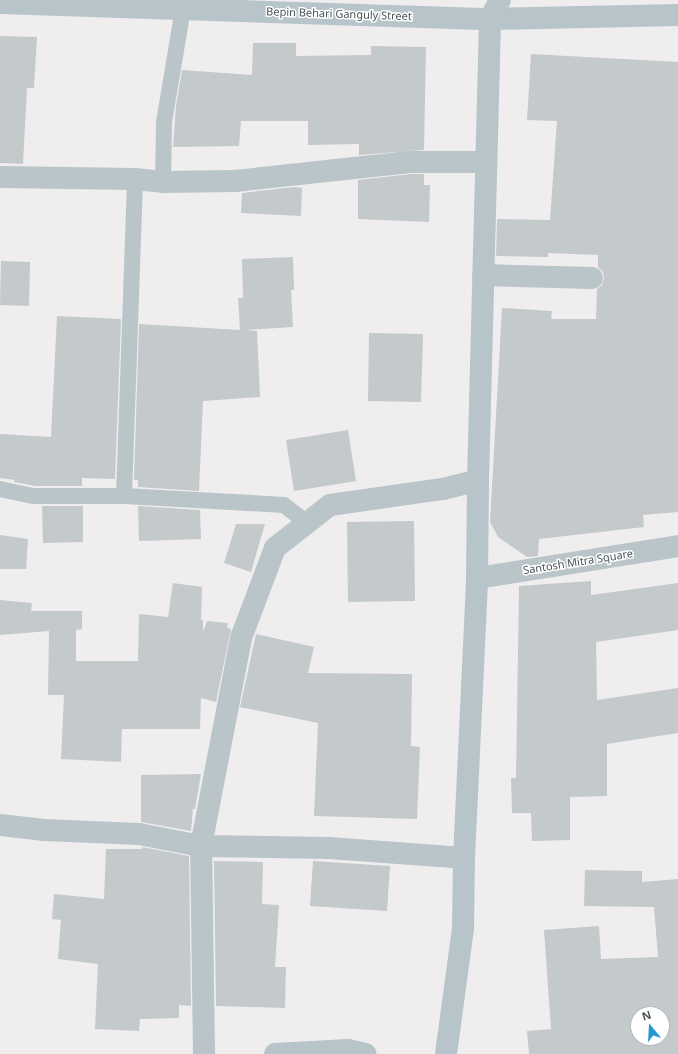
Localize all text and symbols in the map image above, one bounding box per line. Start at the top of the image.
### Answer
street label: Bepin Behari Ganguly Street [266,5,412,23]
street label: Santosh Mitra Square [522,547,634,577]
north arrow [630,1006,670,1046]
text: N [640,1007,653,1024]

